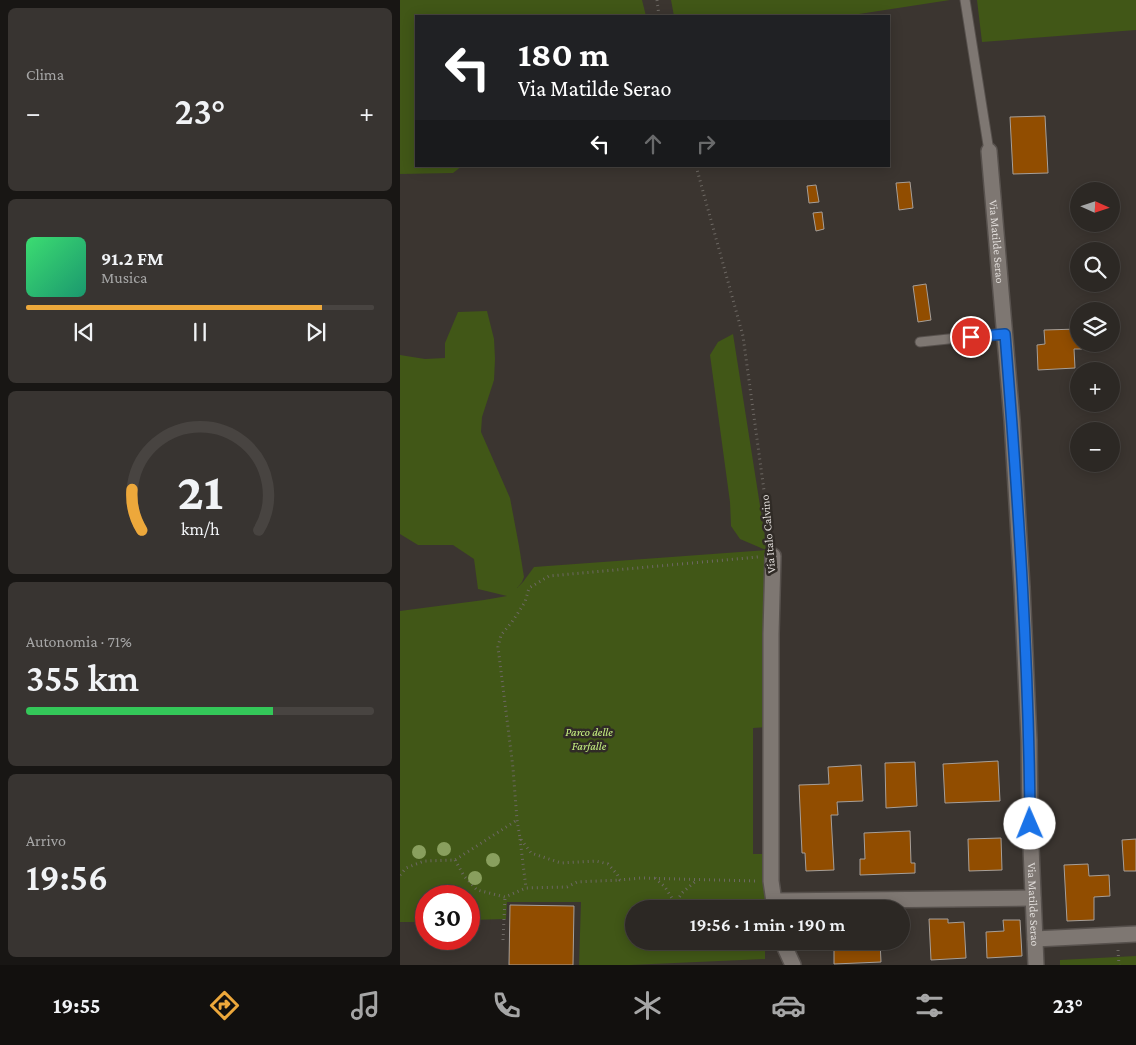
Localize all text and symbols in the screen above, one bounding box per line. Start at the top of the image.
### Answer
icon: left [435,35,500,100]
text: 180 m [518,35,609,74]
text: Clima [26,66,64,83]
text: Via Matilde Serao [518,76,671,101]
text: 23° [175,90,225,132]
text: − [26,97,41,128]
text: + [359,97,374,128]
icon: left [586,130,614,158]
icon: ahead [639,130,667,158]
icon: right [692,130,720,158]
north arrow [1070,182,1120,232]
map controls [1070,182,1120,472]
street label: Via Matilde Serao [986,199,1007,284]
button: search [1070,242,1120,292]
text: 91.2 FM [101,248,164,269]
text: Musica [101,269,147,286]
button: layers [1070,302,1120,352]
pin [950,316,992,358]
icon: previous [70,318,98,346]
icon: pause [186,318,214,346]
icon: next [302,318,330,346]
icon: arrive [957,323,985,351]
button: + [1070,362,1120,412]
button: − [1070,422,1120,472]
text: 21 [177,462,223,520]
street label: Via Italo Calvino [758,494,778,574]
text: km/h [181,519,220,539]
text: Autonomia · 71% [26,633,132,650]
text: 355 km [26,657,139,699]
park label: Parco delle Farfalle [565,725,613,753]
position arrow [1003,797,1055,849]
text: Arrivo [26,832,66,849]
text: 19:56 [26,856,108,898]
street label: Via Matilde Serao [1025,862,1042,947]
speed limit sign: 30 [415,885,480,950]
text: 19:56 · 1 min · 190 m [690,914,845,935]
icon: directions [207,988,242,1023]
icon: music [348,988,383,1023]
icon: phone [489,988,524,1023]
icon: climate [630,988,665,1023]
icon: car [771,988,806,1023]
icon: filters [912,988,947,1023]
text: 19:55 [53,993,101,1018]
text: 23° [1053,993,1083,1018]

